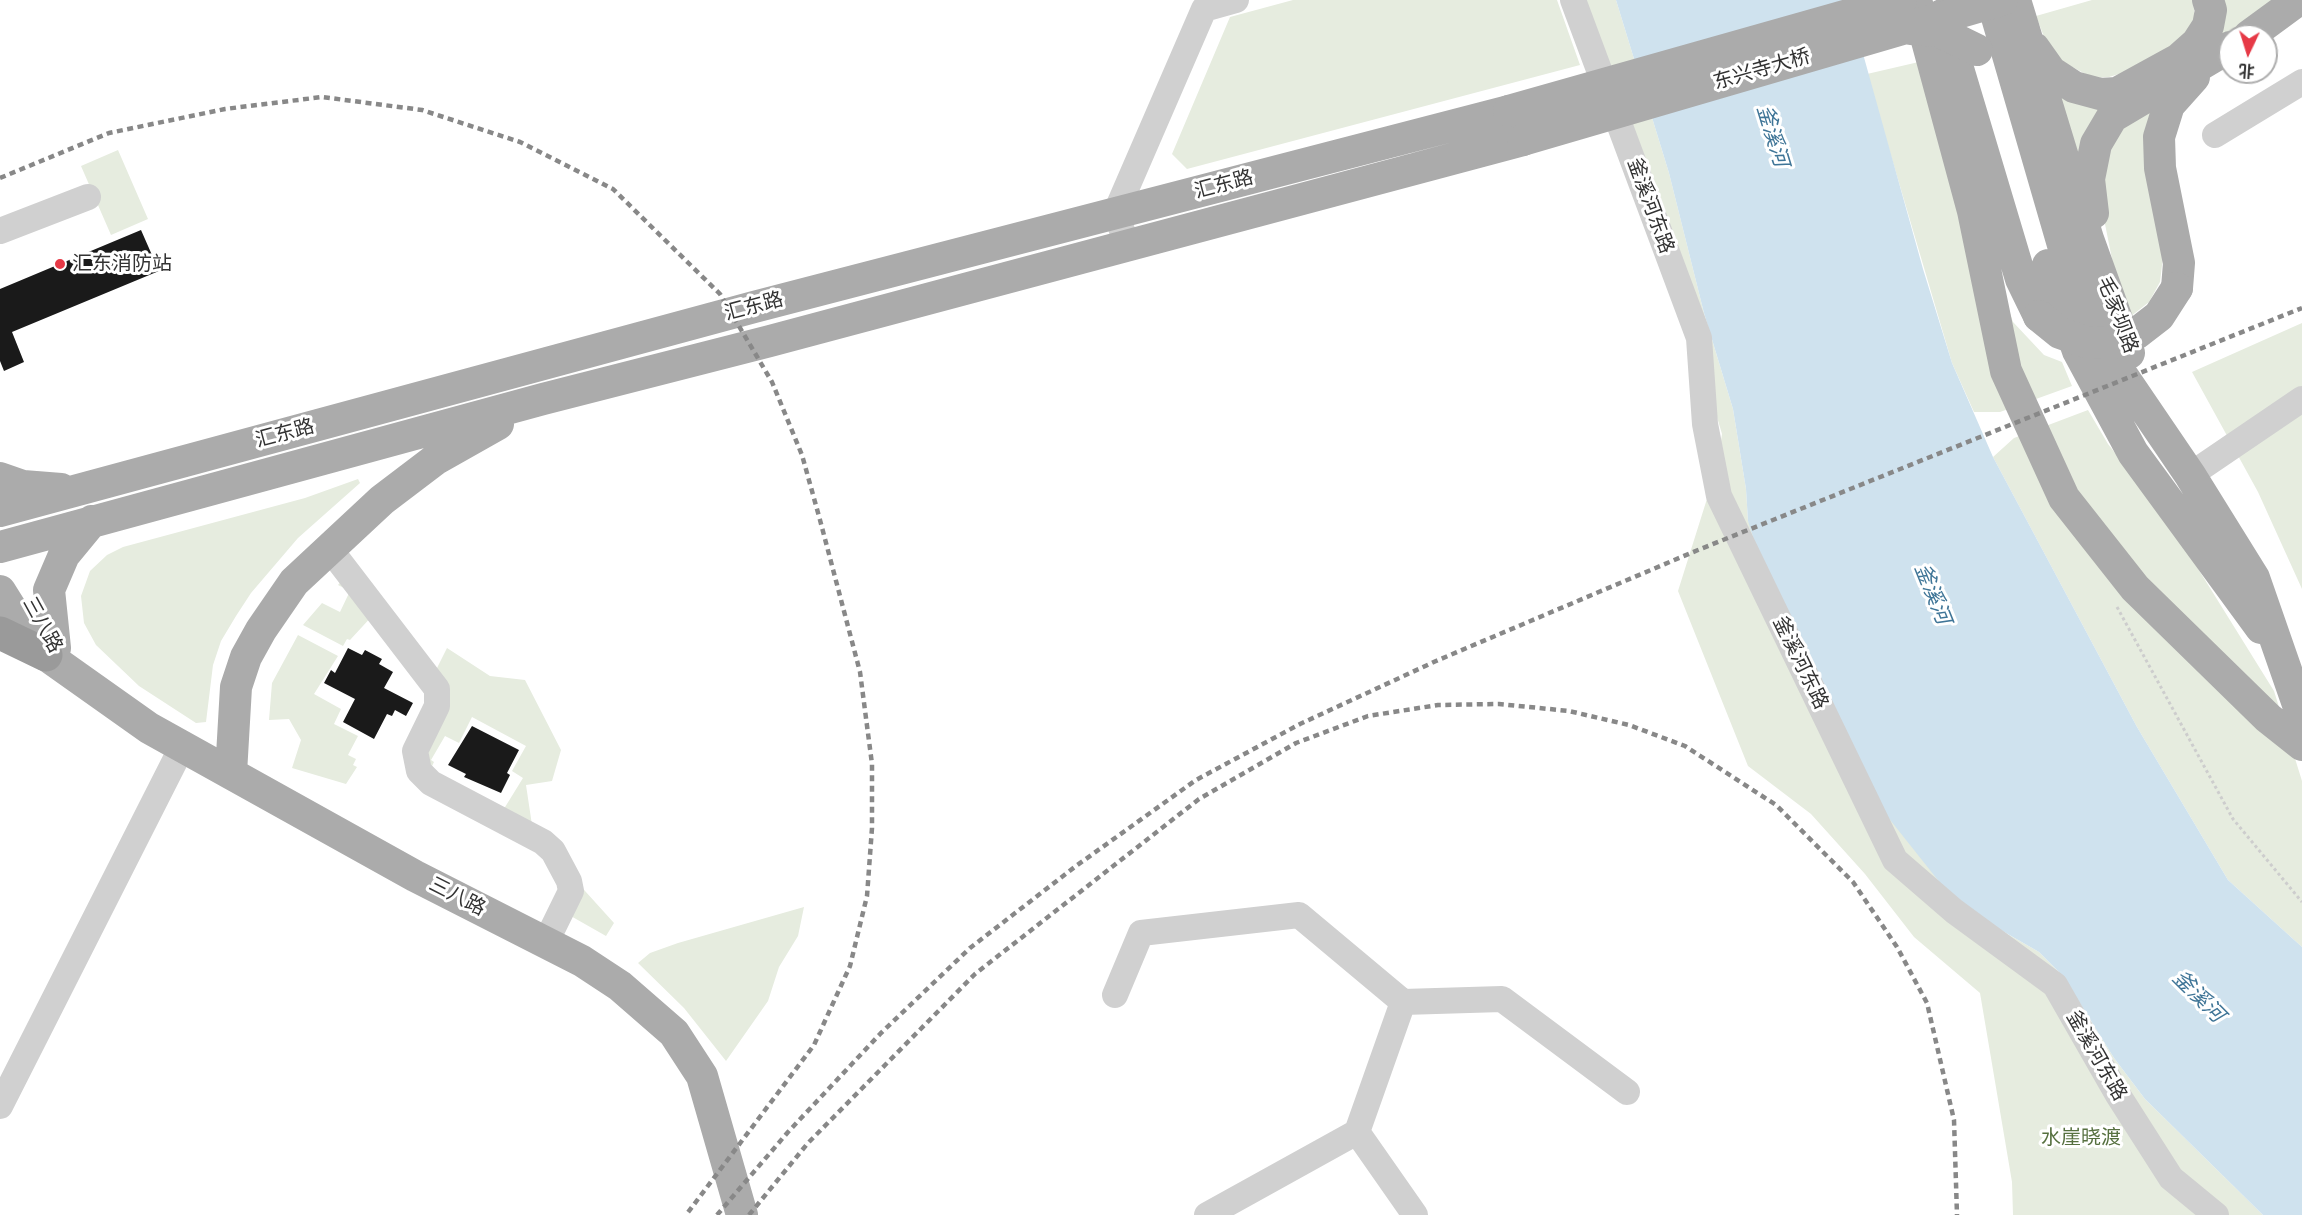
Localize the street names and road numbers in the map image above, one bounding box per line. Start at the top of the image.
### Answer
street label: 东兴寺大桥 [1711,45,1813,95]
street label: 釜溪河东路 [1622,155,1678,257]
street label: 汇东路 [1192,166,1256,204]
street label: 毛家坝路 [2091,273,2143,357]
street label: 汇东路 [722,288,786,326]
street label: 汇东路 [253,415,317,453]
street label: 三八路 [17,593,67,657]
street label: 釜溪河东路 [1767,613,1833,713]
street label: 三八路 [425,873,489,921]
street label: 釜溪河东路 [2061,1007,2131,1105]

